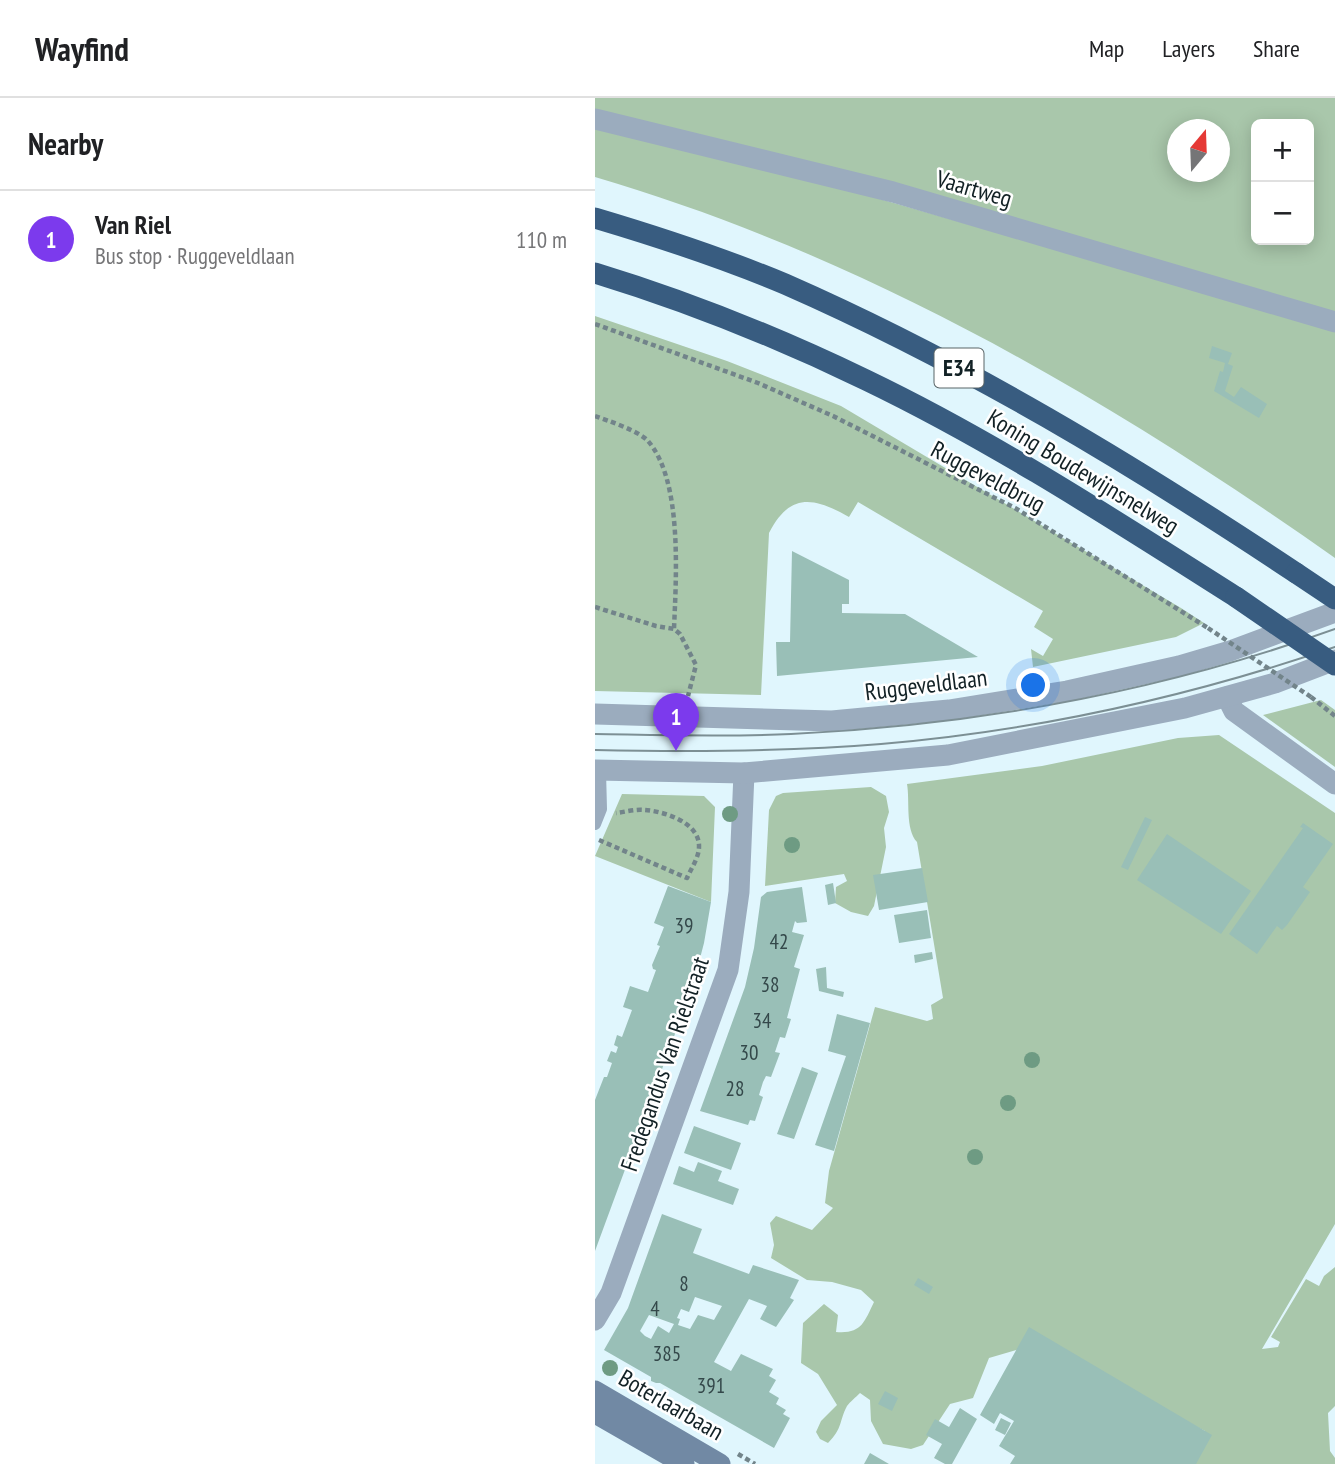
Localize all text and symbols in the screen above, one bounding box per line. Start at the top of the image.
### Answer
text: Wayfind [35,27,129,70]
text: Map [1089,33,1124,64]
text: Layers [1162,33,1215,64]
text: Share [1253,33,1300,64]
north arrow [1167,119,1230,182]
map controls [1251,119,1314,245]
button: + [1251,119,1314,182]
text: Nearby [28,124,103,163]
street label: Vaartweg [932,163,1015,214]
button: − [1251,182,1314,245]
text: Van Riel [95,208,171,241]
text: 1 [46,225,57,254]
text: 110 m [516,225,567,254]
text: Bus stop · Ruggeveldlaan [95,241,295,270]
road number: E34 [935,348,983,388]
street label: Koning Boudewijnsnelweg [982,402,1185,541]
street label: Ruggeveldbrug [926,433,1051,520]
street label: Ruggeveldlaan [863,662,989,707]
your location [1016,668,1050,702]
pin: 1 [653,693,699,751]
house number: 39 [675,912,693,939]
house number: 42 [770,928,788,955]
street label: Fredegandus Van Rielstraat [613,952,716,1175]
house number: 38 [761,971,779,998]
house number: 34 [753,1007,772,1034]
house number: 30 [740,1039,758,1066]
house number: 28 [726,1075,744,1102]
house number: 8 [679,1270,689,1297]
house number: 4 [650,1295,660,1322]
house number: 385 [653,1340,681,1367]
street label: Boterlaarbaan [613,1362,729,1447]
house number: 391 [697,1372,725,1399]

